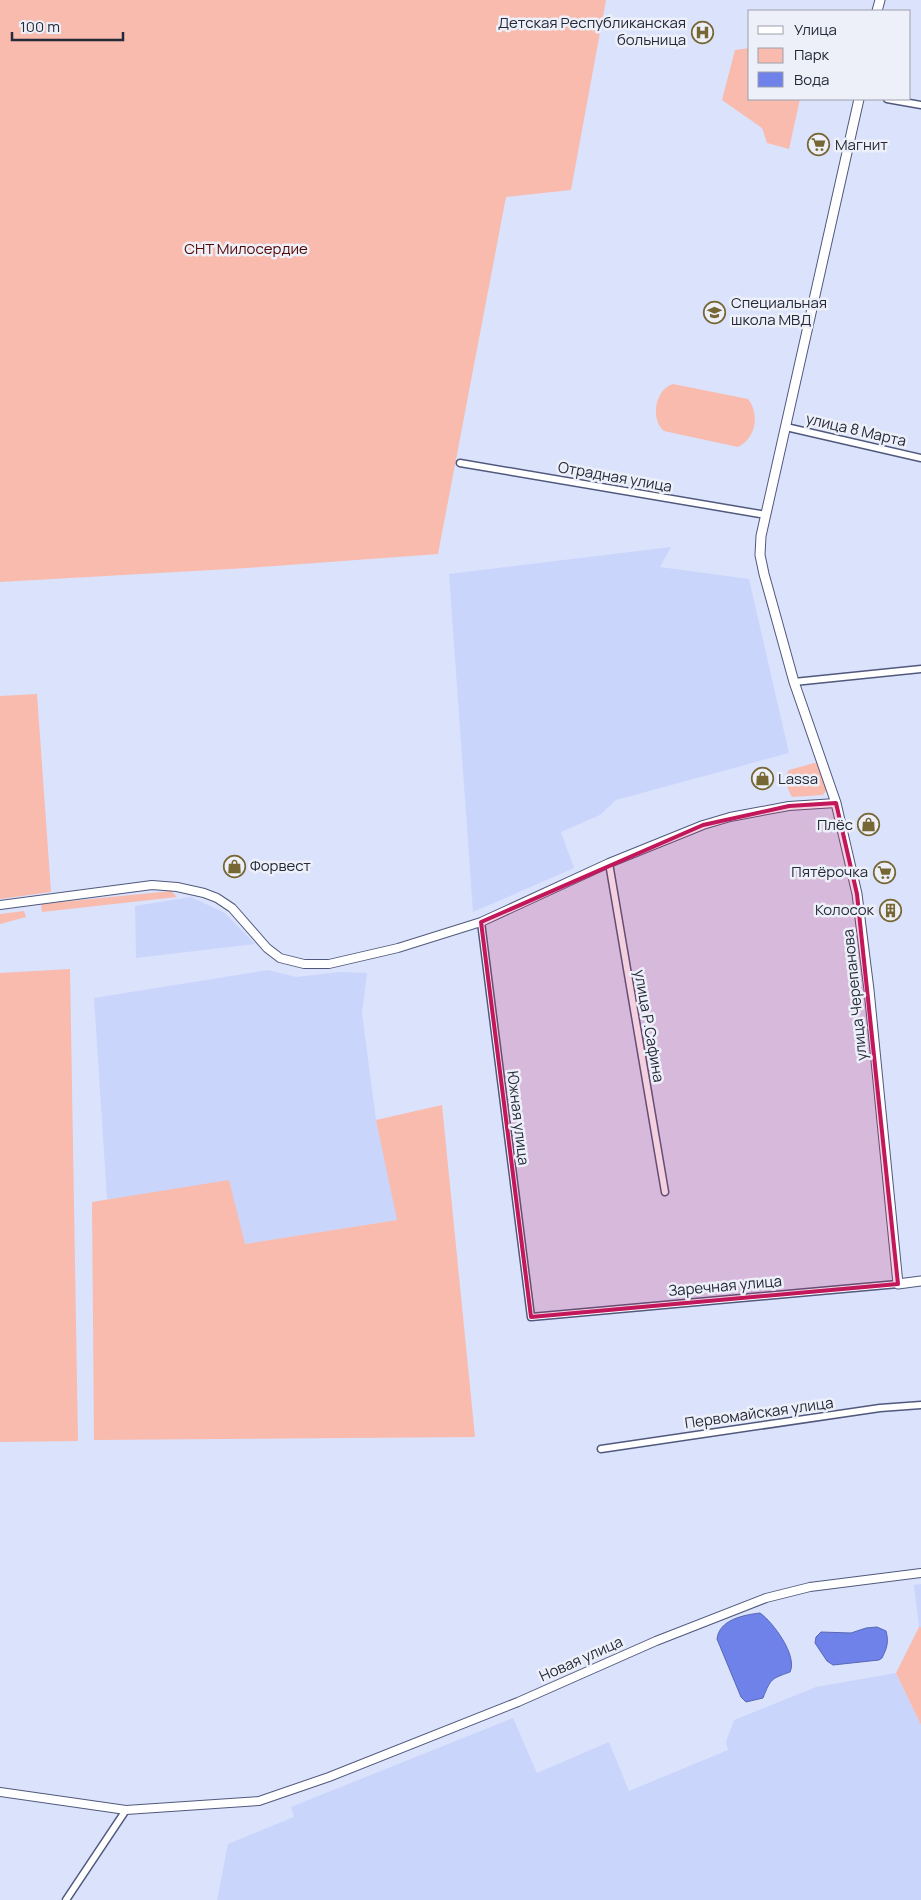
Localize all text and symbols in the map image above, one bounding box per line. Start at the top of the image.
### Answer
scale bar [12,10,124,42]
legend [748,10,911,100]
place label: Детская Республиканская больница [498,12,686,50]
text: 100 m [20,16,60,37]
text: Улица [794,19,837,40]
hospital icon: Детская Республиканская больница [690,20,714,44]
text: Парк [794,44,830,65]
text: Вода [794,69,829,90]
supermarket icon: Магнит [807,133,831,157]
place label: Магнит [835,134,888,155]
park label: СНТ Милосердие [184,238,308,259]
place label: Специальная школа МВД [731,292,827,330]
school or university icon: Специальная школа МВД [703,300,727,324]
street label: улица 8 Марта [804,408,908,451]
street label: Отрадная улица [556,456,674,497]
shop icon: Lassa [750,767,774,791]
place label: Lassa [778,768,818,789]
shop icon: Плёс [857,813,881,837]
place label: Плёс [817,814,853,835]
shop icon: Форвест [222,854,246,878]
place label: Форвест [250,855,311,876]
supermarket icon: Пятёрочка [872,860,896,884]
place label: Пятёрочка [791,861,868,882]
building icon: Колосок [878,898,902,922]
place label: Колосок [815,899,875,920]
street label: улица Черепанова [837,928,872,1062]
street label: улица Р.Сафина [629,968,670,1084]
street label: Южная улица [502,1070,535,1166]
street label: Заречная улица [667,1270,783,1301]
street label: Первомайская улица [683,1392,835,1433]
street label: Новая улица [536,1631,626,1686]

